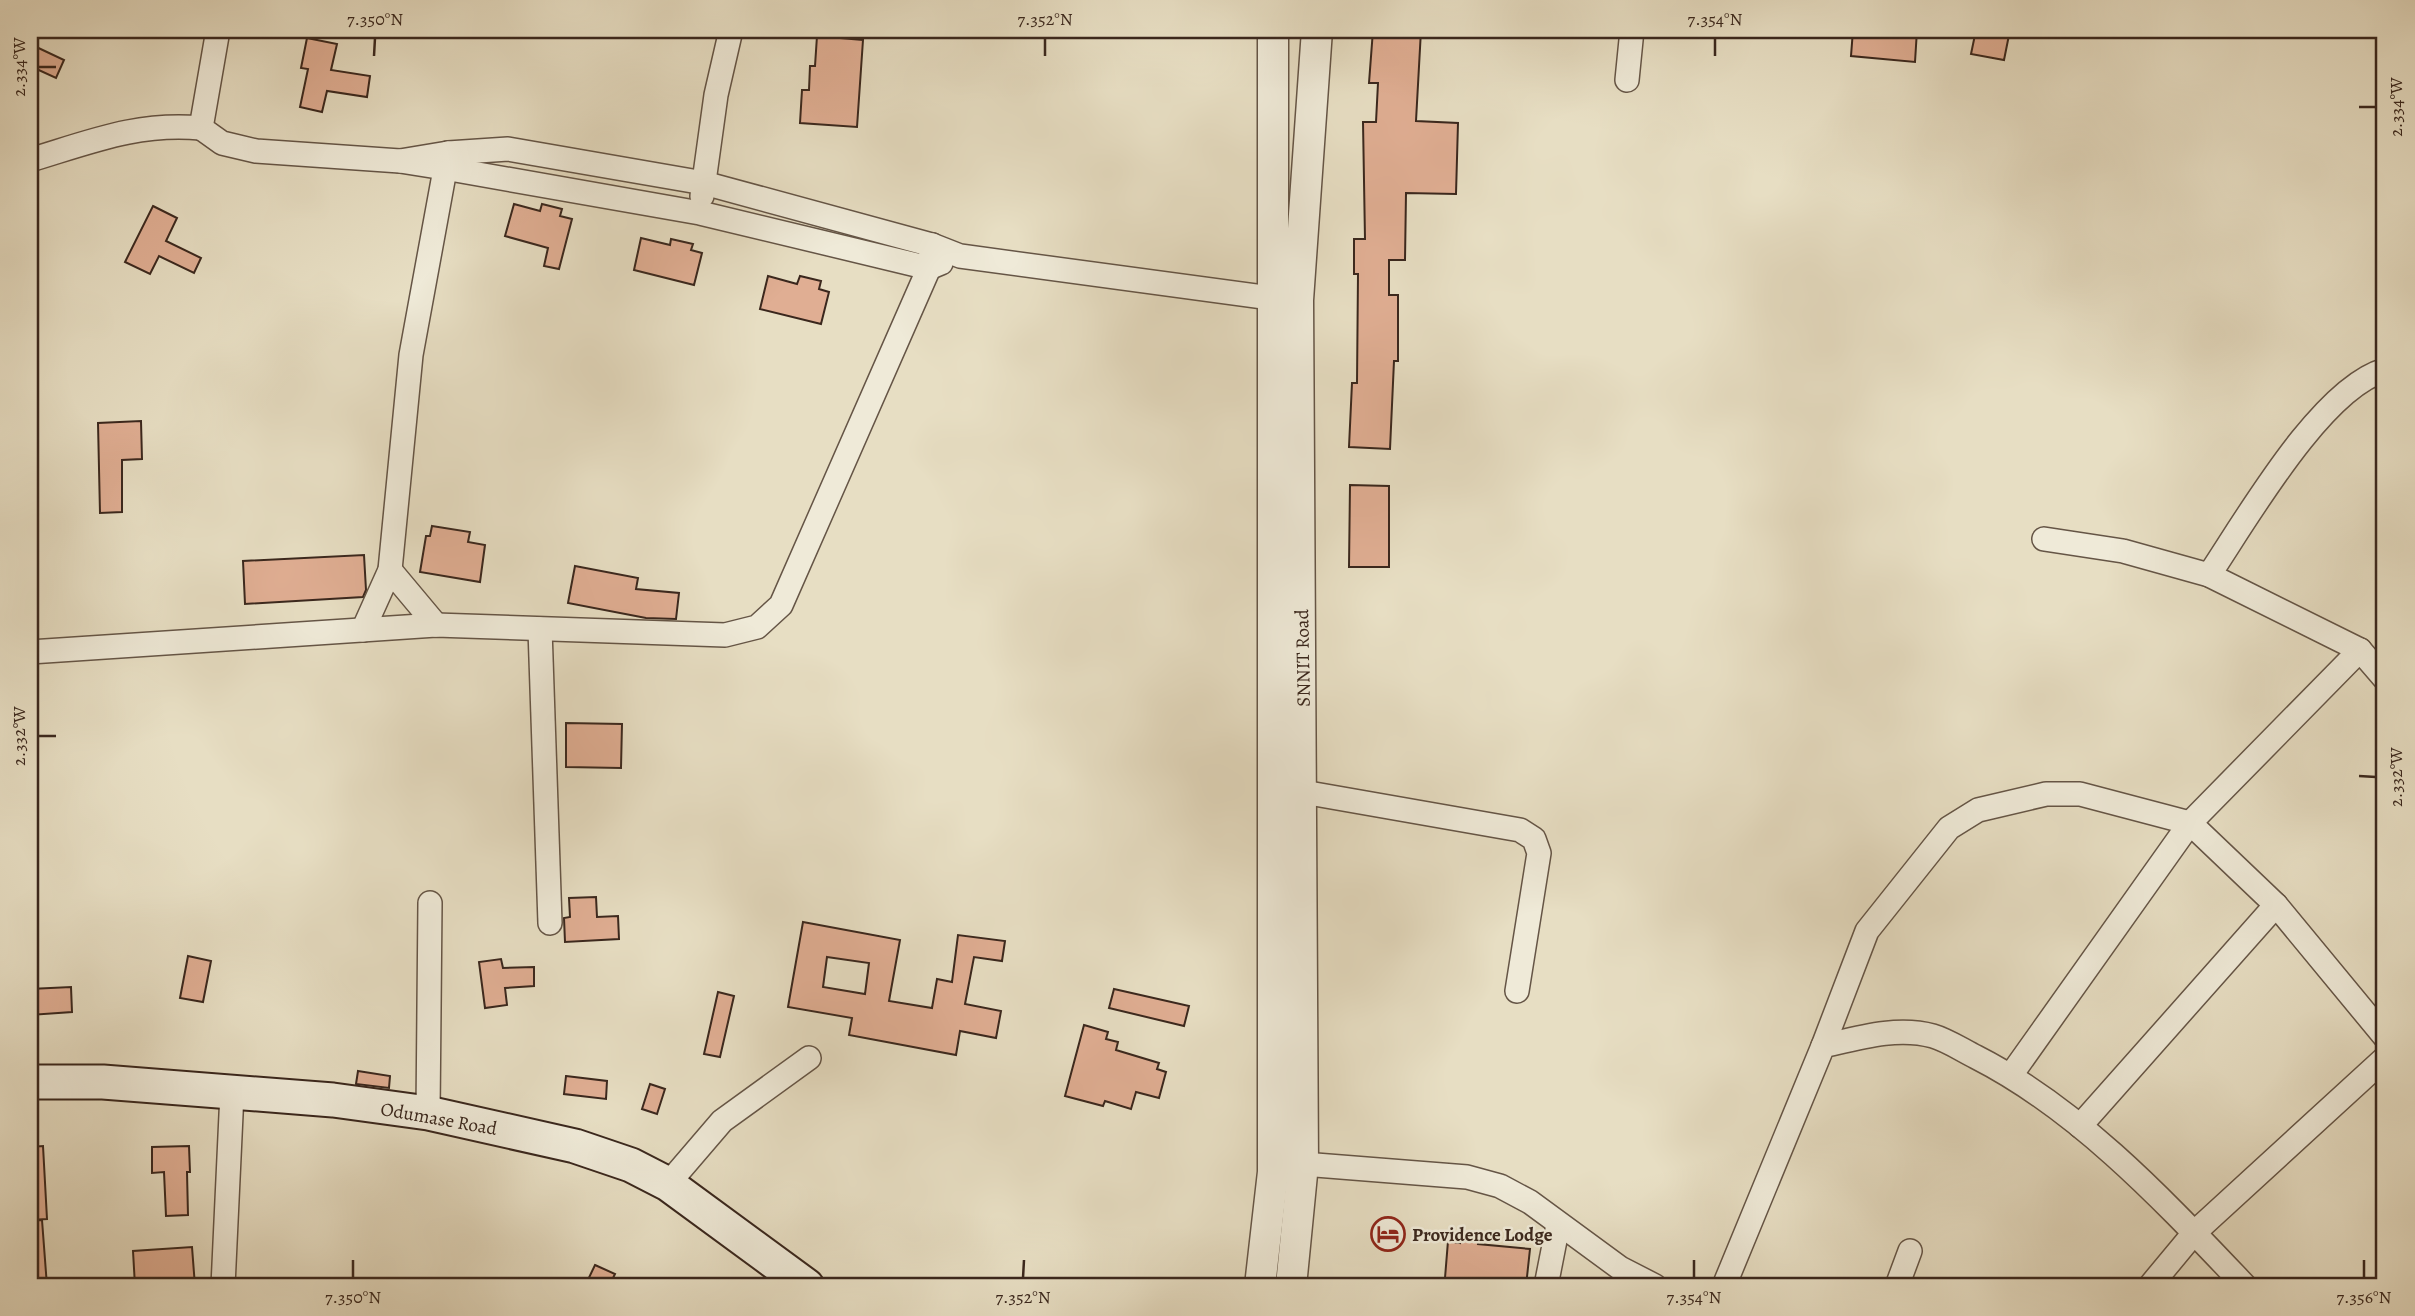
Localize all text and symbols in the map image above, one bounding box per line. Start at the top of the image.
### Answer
text: 7.350°N [347,7,403,31]
text: 7.352°N [1017,7,1073,31]
text: 7.354°N [1688,7,1742,31]
text: 2.334°W [7,37,31,97]
text: 2.334°W [2384,77,2408,137]
street label: SNNIT Road [1289,608,1317,707]
text: 2.332°W [7,706,31,766]
text: 2.332°W [2384,747,2408,807]
street label: Odumase Road [379,1096,500,1142]
hotel icon: Providence Lodge [1369,1215,1407,1253]
place label: Providence Lodge [1412,1222,1553,1248]
text: 7.350°N [325,1285,381,1309]
text: 7.352°N [995,1285,1051,1309]
text: 7.354°N [1667,1285,1721,1309]
text: 7.356°N [2337,1285,2392,1309]

